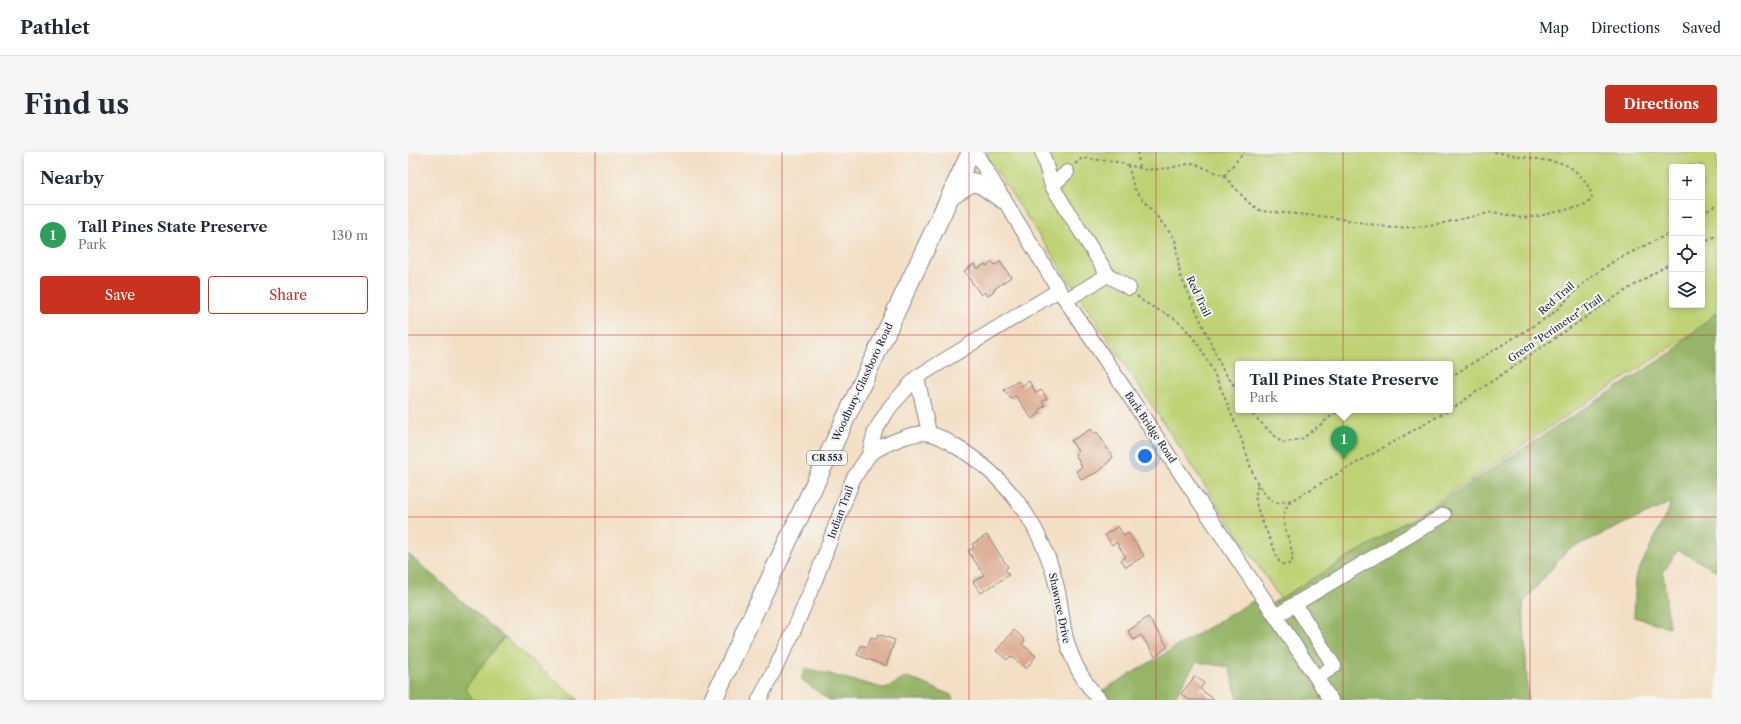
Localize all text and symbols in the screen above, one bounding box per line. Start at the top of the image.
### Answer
text: Pathlet [20,16,90,39]
text: Map [1539,19,1569,37]
text: Directions [1591,19,1660,37]
text: Saved [1682,19,1721,37]
button: Directions [1605,85,1717,123]
text: Find us [24,87,129,121]
map controls [1669,164,1705,308]
button: + [1669,164,1705,200]
text: Nearby [40,168,104,188]
button: − [1669,200,1705,236]
text: Tall Pines State Preserve [78,217,268,236]
text: 1 [50,227,56,243]
text: 130 m [332,227,368,243]
text: Park [78,236,106,252]
button: locate [1669,236,1705,272]
button: layers [1669,272,1705,308]
street label: Red Trail [1183,274,1214,319]
button: Save [40,276,200,314]
button: Share [208,276,368,314]
street label: Red Trail [1536,279,1577,318]
street label: Green "Perimeter" Trail [1505,292,1605,365]
street label: Woodbury-Glassboro Road [829,321,896,445]
popup [1235,361,1453,413]
text: Tall Pines State Preserve [1249,370,1439,389]
street label: Bark Bridge Road [1122,389,1179,465]
text: Park [1249,389,1277,405]
pin: 1 [1331,426,1357,459]
your location [1135,446,1155,466]
road number: CR 553 [807,451,847,465]
street label: Indian Trail [825,484,856,540]
street label: Shawnee Drive [1046,572,1073,645]

